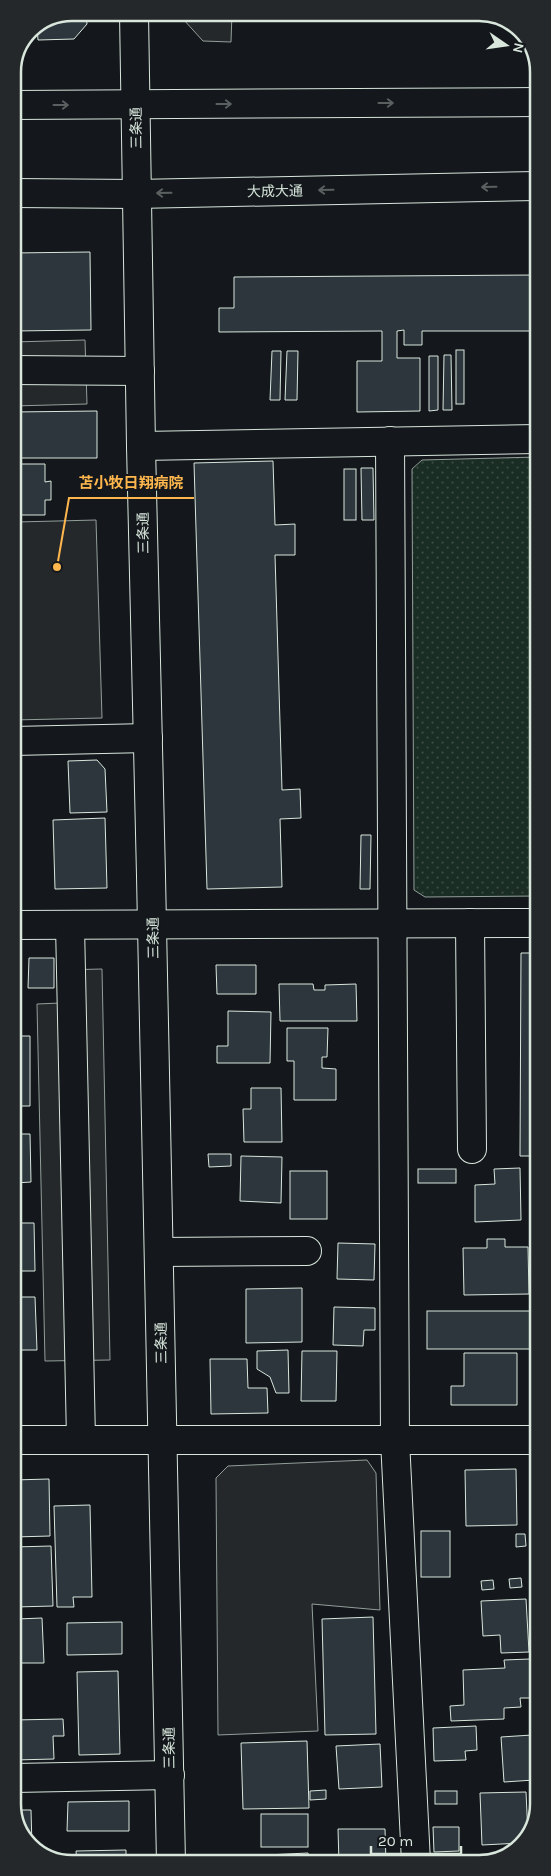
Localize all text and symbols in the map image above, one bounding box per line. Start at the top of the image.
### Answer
north arrow [481,20,531,70]
text: N [509,41,528,55]
one-way arrow [378,98,394,108]
one-way arrow [216,99,232,109]
one-way arrow [53,100,69,110]
street label: 三条通 [128,107,145,149]
one-way arrow [481,182,497,192]
street label: 大成大通 [247,183,303,200]
one-way arrow [318,185,334,195]
one-way arrow [156,188,172,198]
callout: 苫小牧日翔病院 [69,468,194,498]
text: 苫小牧日翔病院 [78,474,184,492]
street label: 三条通 [135,512,152,554]
street label: 三条通 [145,917,162,959]
street label: 三条通 [153,1322,170,1364]
street label: 三条通 [161,1727,178,1769]
scale bar [371,1824,461,1856]
text: 20 m [378,1832,413,1850]

